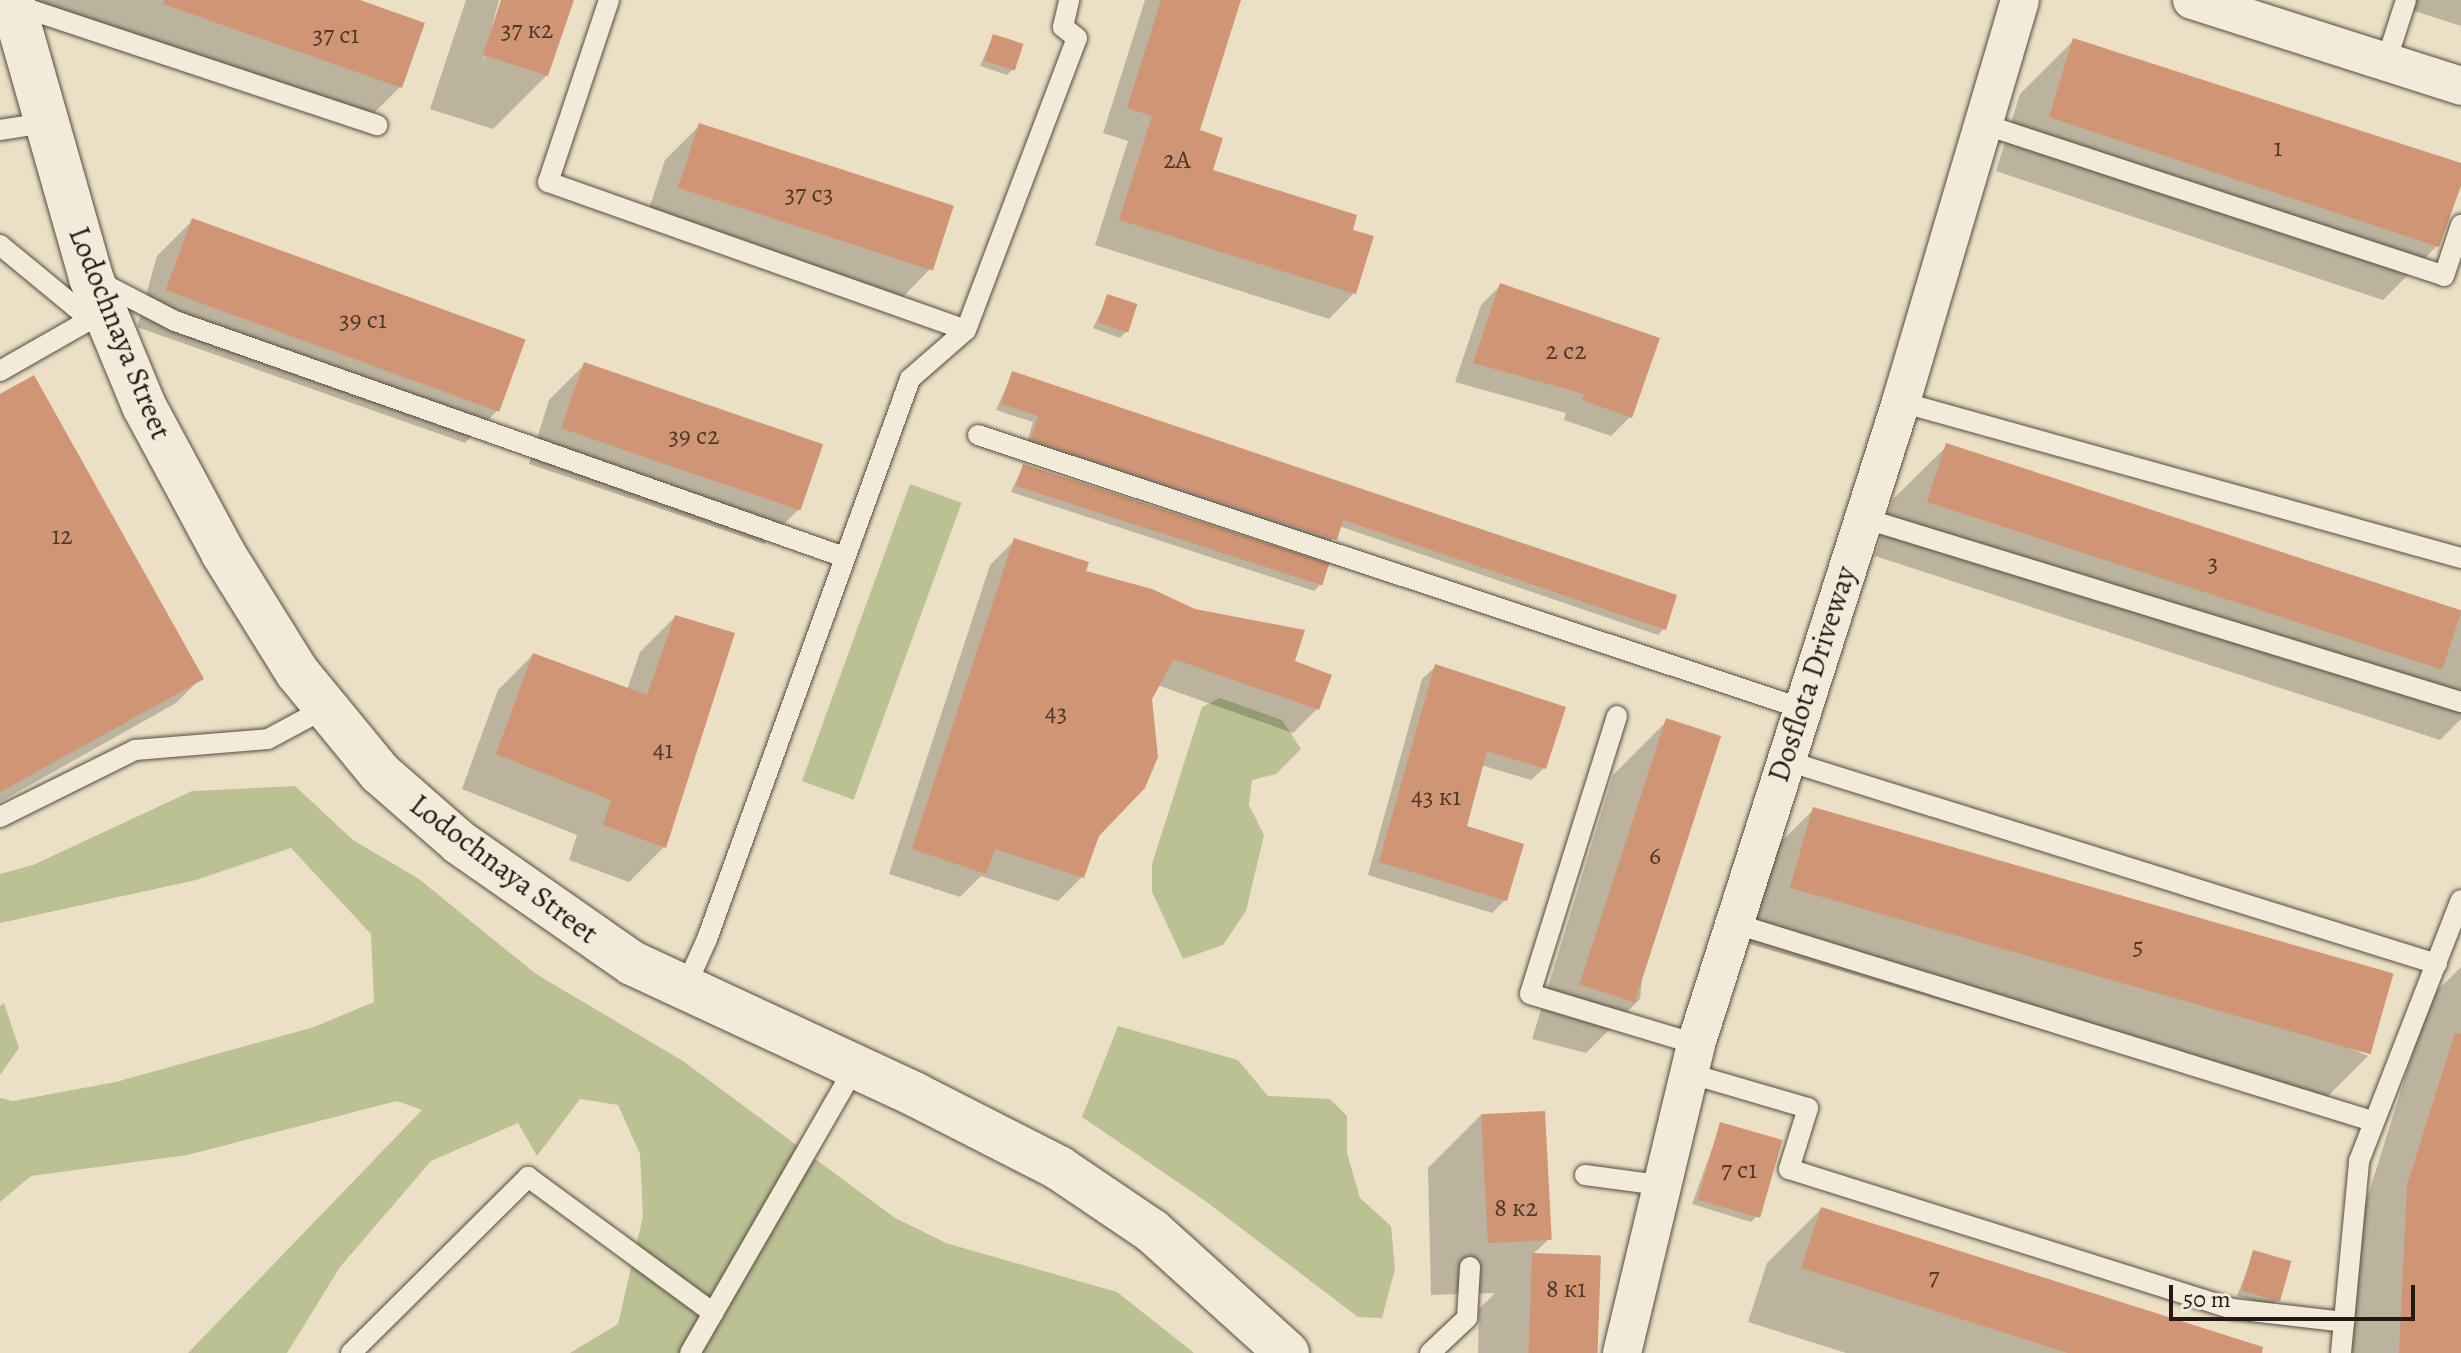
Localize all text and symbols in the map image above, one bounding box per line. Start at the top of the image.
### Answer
house number: 37 к2 [501,14,553,46]
house number: 37 с1 [312,19,360,51]
house number: 1 [2274,132,2282,164]
house number: 2А [1163,144,1191,176]
house number: 37 с3 [785,178,833,210]
street label: Lodochnaya Street [61,221,179,445]
house number: 39 с1 [339,304,387,336]
house number: 2 с2 [1545,335,1587,367]
house number: 39 с2 [668,420,720,452]
house number: 12 [51,520,73,552]
house number: 3 [2208,547,2218,579]
street label: Dosflota Driveway [1760,562,1864,786]
house number: 43 [1045,697,1067,729]
house number: 41 [653,734,673,766]
house number: 43 к1 [1411,781,1461,813]
street label: Lodochnaya Street [403,787,605,951]
house number: 6 [1649,840,1661,872]
house number: 5 [2132,930,2144,962]
house number: 7 с1 [1721,1154,1757,1186]
house number: 8 к2 [1494,1192,1538,1224]
house number: 7 [1929,1261,1939,1293]
scale bar [2173,1269,2419,1319]
house number: 8 к1 [1546,1273,1586,1305]
text: 50 m [2183,1283,2231,1315]

